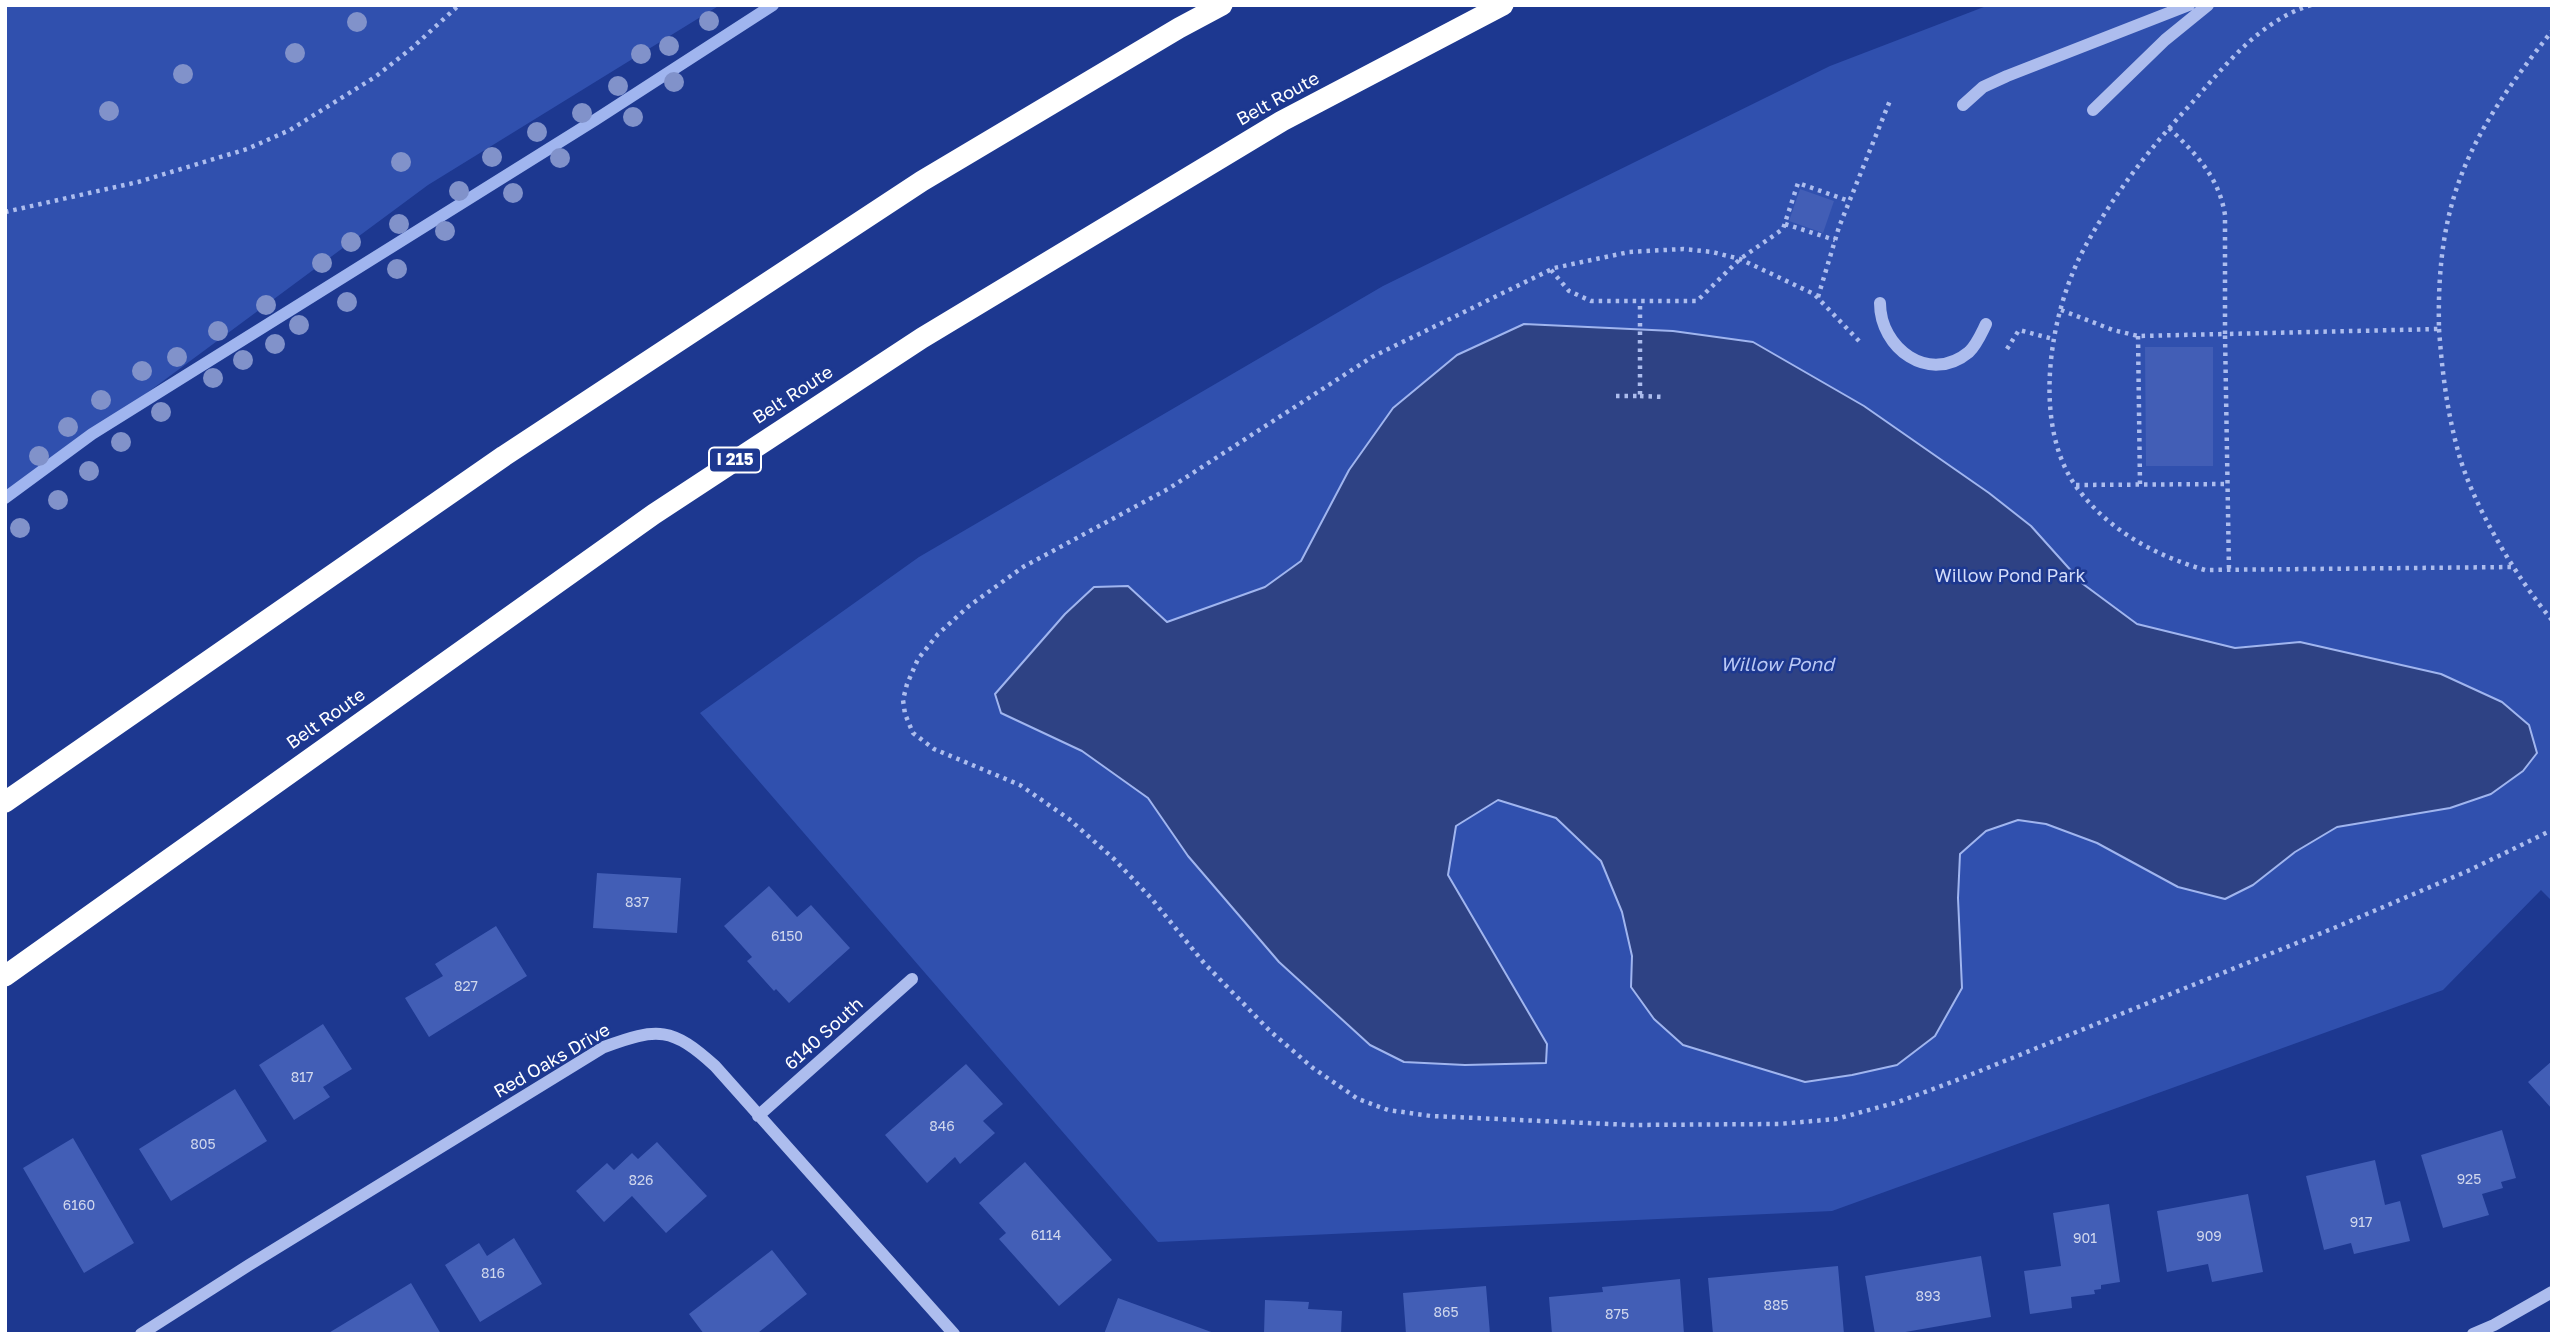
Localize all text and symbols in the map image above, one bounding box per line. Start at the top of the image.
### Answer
street label: Belt Route [1233,67,1323,131]
street label: Belt Route [749,361,837,429]
road number: I 215 [709,447,761,472]
park label: Willow Pond Park [1934,565,2086,587]
water label: Willow Pond [1720,654,1834,676]
street label: Belt Route [283,684,369,754]
house number: 837 [625,895,649,911]
house number: 6150 [771,929,803,945]
house number: 827 [454,979,478,995]
street label: 6140 South [780,993,868,1075]
street label: Red Oaks Drive [490,1019,614,1103]
house number: 817 [291,1070,313,1086]
house number: 846 [929,1119,955,1135]
house number: 805 [190,1137,216,1153]
house number: 925 [2457,1172,2481,1188]
house number: 826 [628,1173,654,1189]
house number: 6160 [63,1198,95,1214]
house number: 917 [2350,1215,2372,1231]
house number: 6114 [1031,1228,1061,1244]
house number: 909 [2196,1229,2222,1245]
house number: 901 [2073,1231,2097,1247]
house number: 816 [481,1266,505,1282]
house number: 893 [1915,1289,1941,1305]
house number: 885 [1763,1298,1789,1314]
house number: 865 [1433,1305,1459,1321]
house number: 875 [1605,1307,1629,1323]

